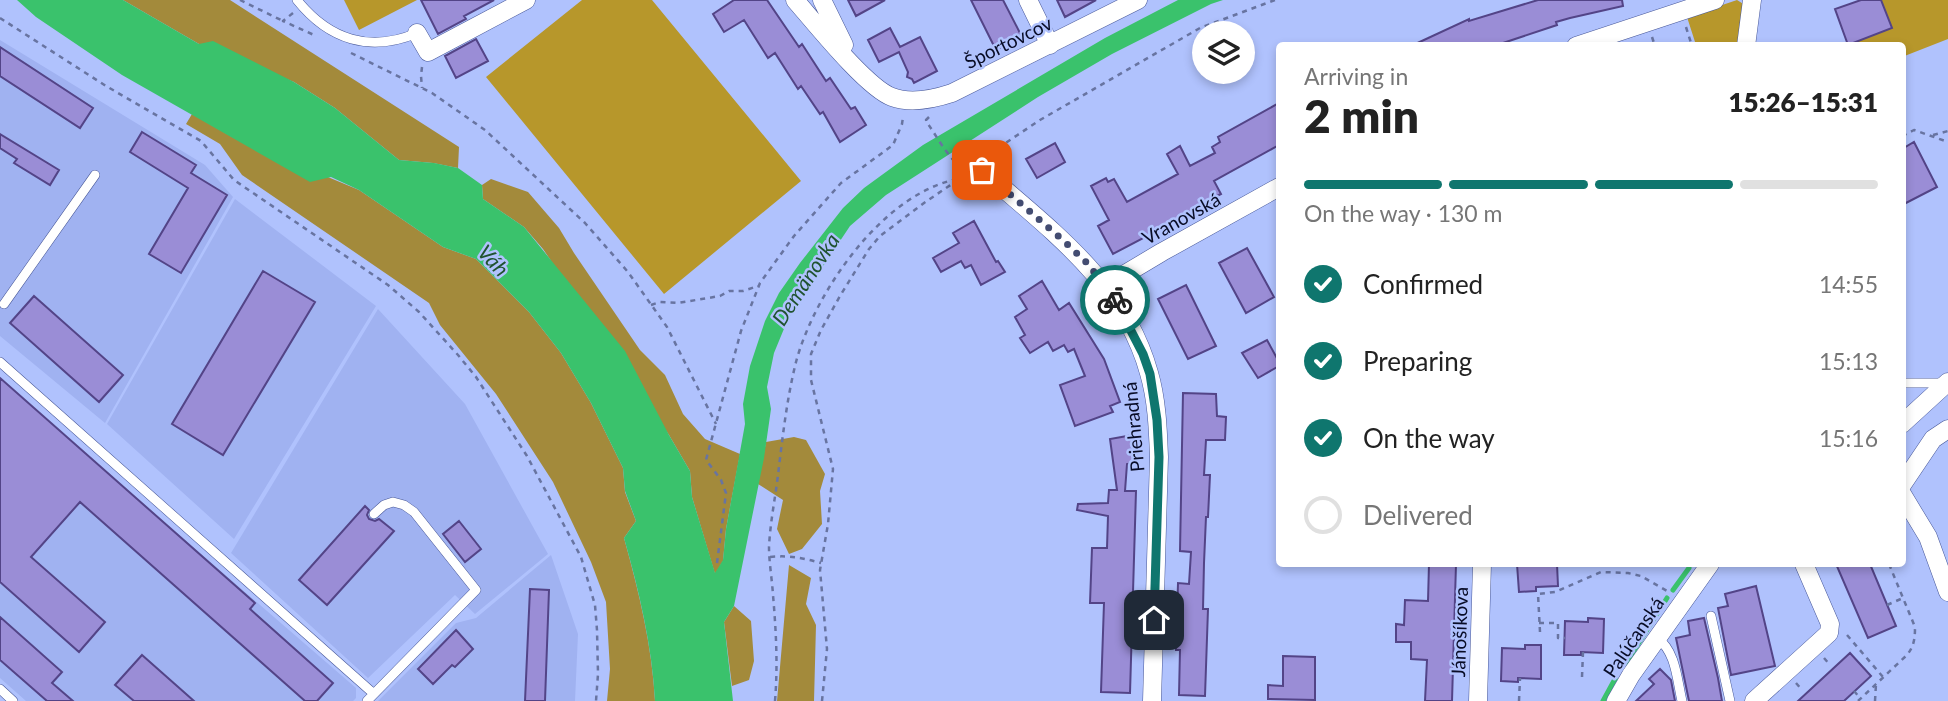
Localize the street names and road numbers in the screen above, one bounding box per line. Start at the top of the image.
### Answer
street label: Športovcov [961,11,1056,73]
street label: Vranovská [1138,187,1224,249]
street label: Priehradná [1118,381,1148,473]
street label: Jánošíkova [1446,587,1472,677]
street label: Palúčanská [1598,592,1668,682]

